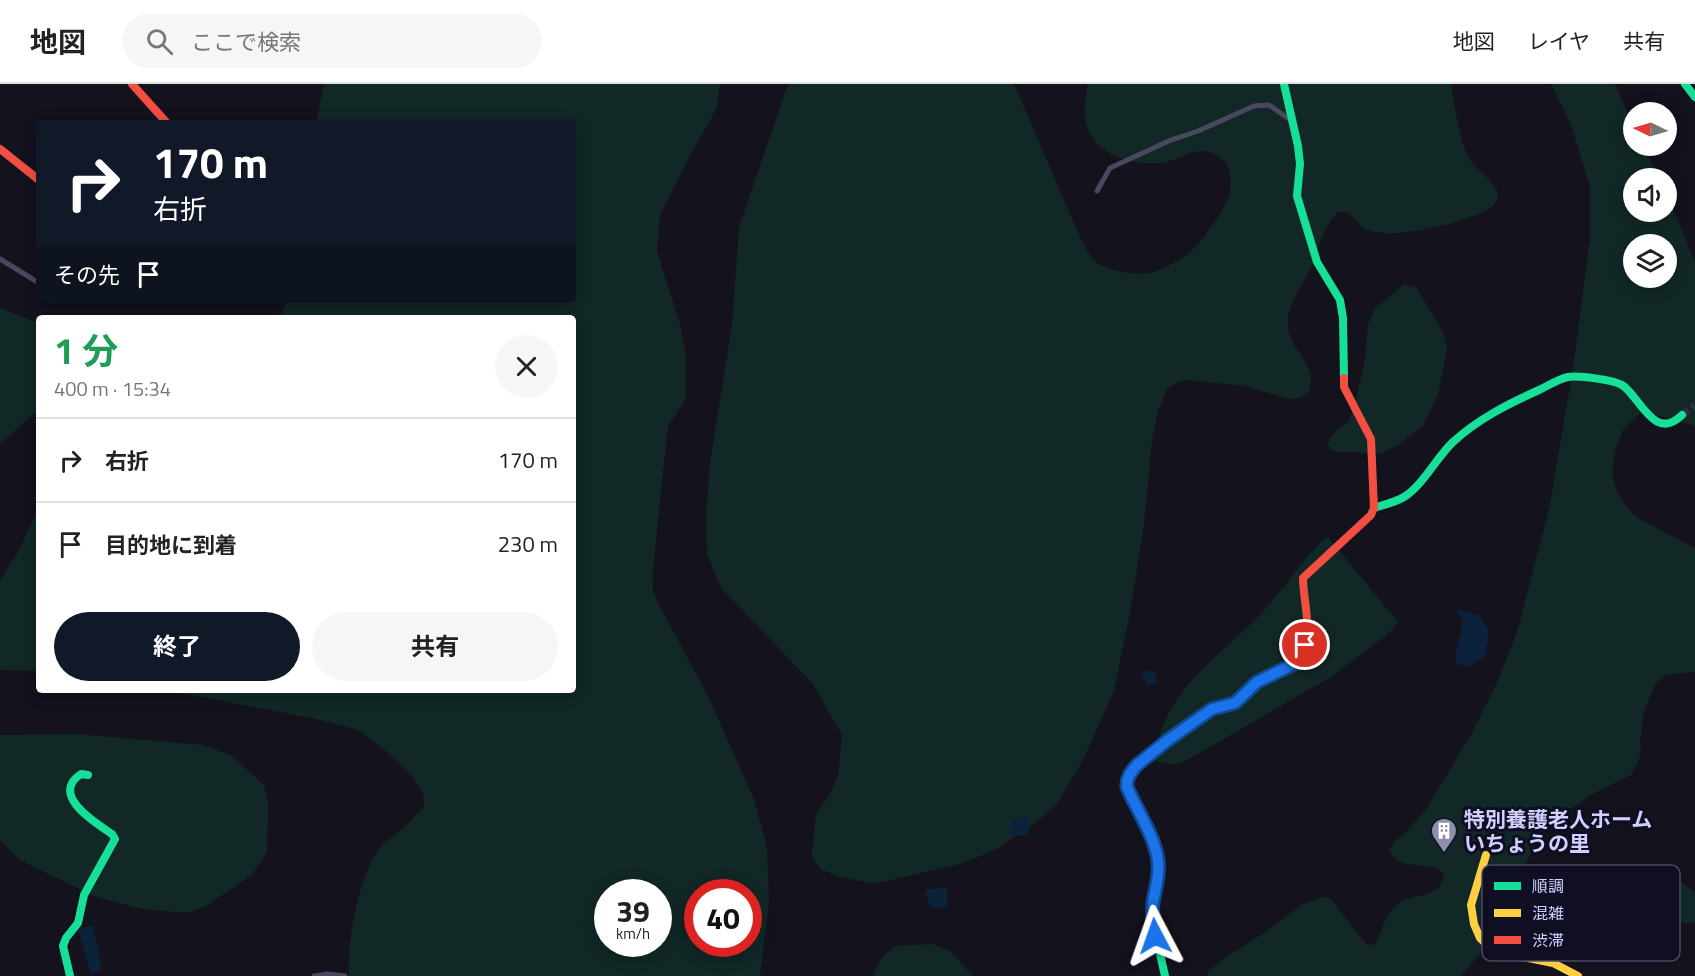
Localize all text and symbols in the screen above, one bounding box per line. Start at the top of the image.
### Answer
search box [122,14,542,68]
text: 地図 [30,20,86,63]
icon: search [143,25,176,58]
text: ここで検索 [191,25,301,59]
text: 地図 [1453,25,1495,57]
text: レイヤ [1528,25,1590,57]
text: 共有 [1623,25,1665,57]
north arrow [1623,102,1677,156]
map controls [1623,102,1677,288]
text: 170 m [153,130,268,194]
icon: right [54,144,132,222]
button: sound [1623,168,1677,222]
text: 右折 [153,188,207,229]
button: layers [1623,234,1677,288]
text: その先 [54,258,120,292]
icon: arrive [132,258,165,291]
text: 1 分 [54,323,118,378]
button: close [495,335,558,398]
text: 400 m · 15:34 [54,373,171,404]
text: 170 m [498,443,558,477]
icon: right [54,444,87,477]
text: 右折 [105,444,149,478]
text: 230 m [498,527,558,561]
icon: arrive [54,528,87,561]
text: 目的地に到着 [105,528,237,562]
button: 終了 [54,612,300,681]
button: 共有 [312,612,558,681]
pin [1279,619,1330,670]
icon: arrive [1288,628,1321,661]
place label: 特別養護老人ホーム いちょうの里 [1464,803,1652,859]
building icon: 特別養護老人ホーム いちょうの里 [1429,816,1459,854]
legend [1482,865,1680,961]
text: 順調 [1532,874,1564,898]
speed limit sign: 40 [684,879,762,957]
text: 39 [616,888,650,934]
text: 混雑 [1532,901,1564,925]
position arrow [1123,904,1187,968]
text: km/h [616,922,650,945]
text: 渋滞 [1532,928,1564,952]

